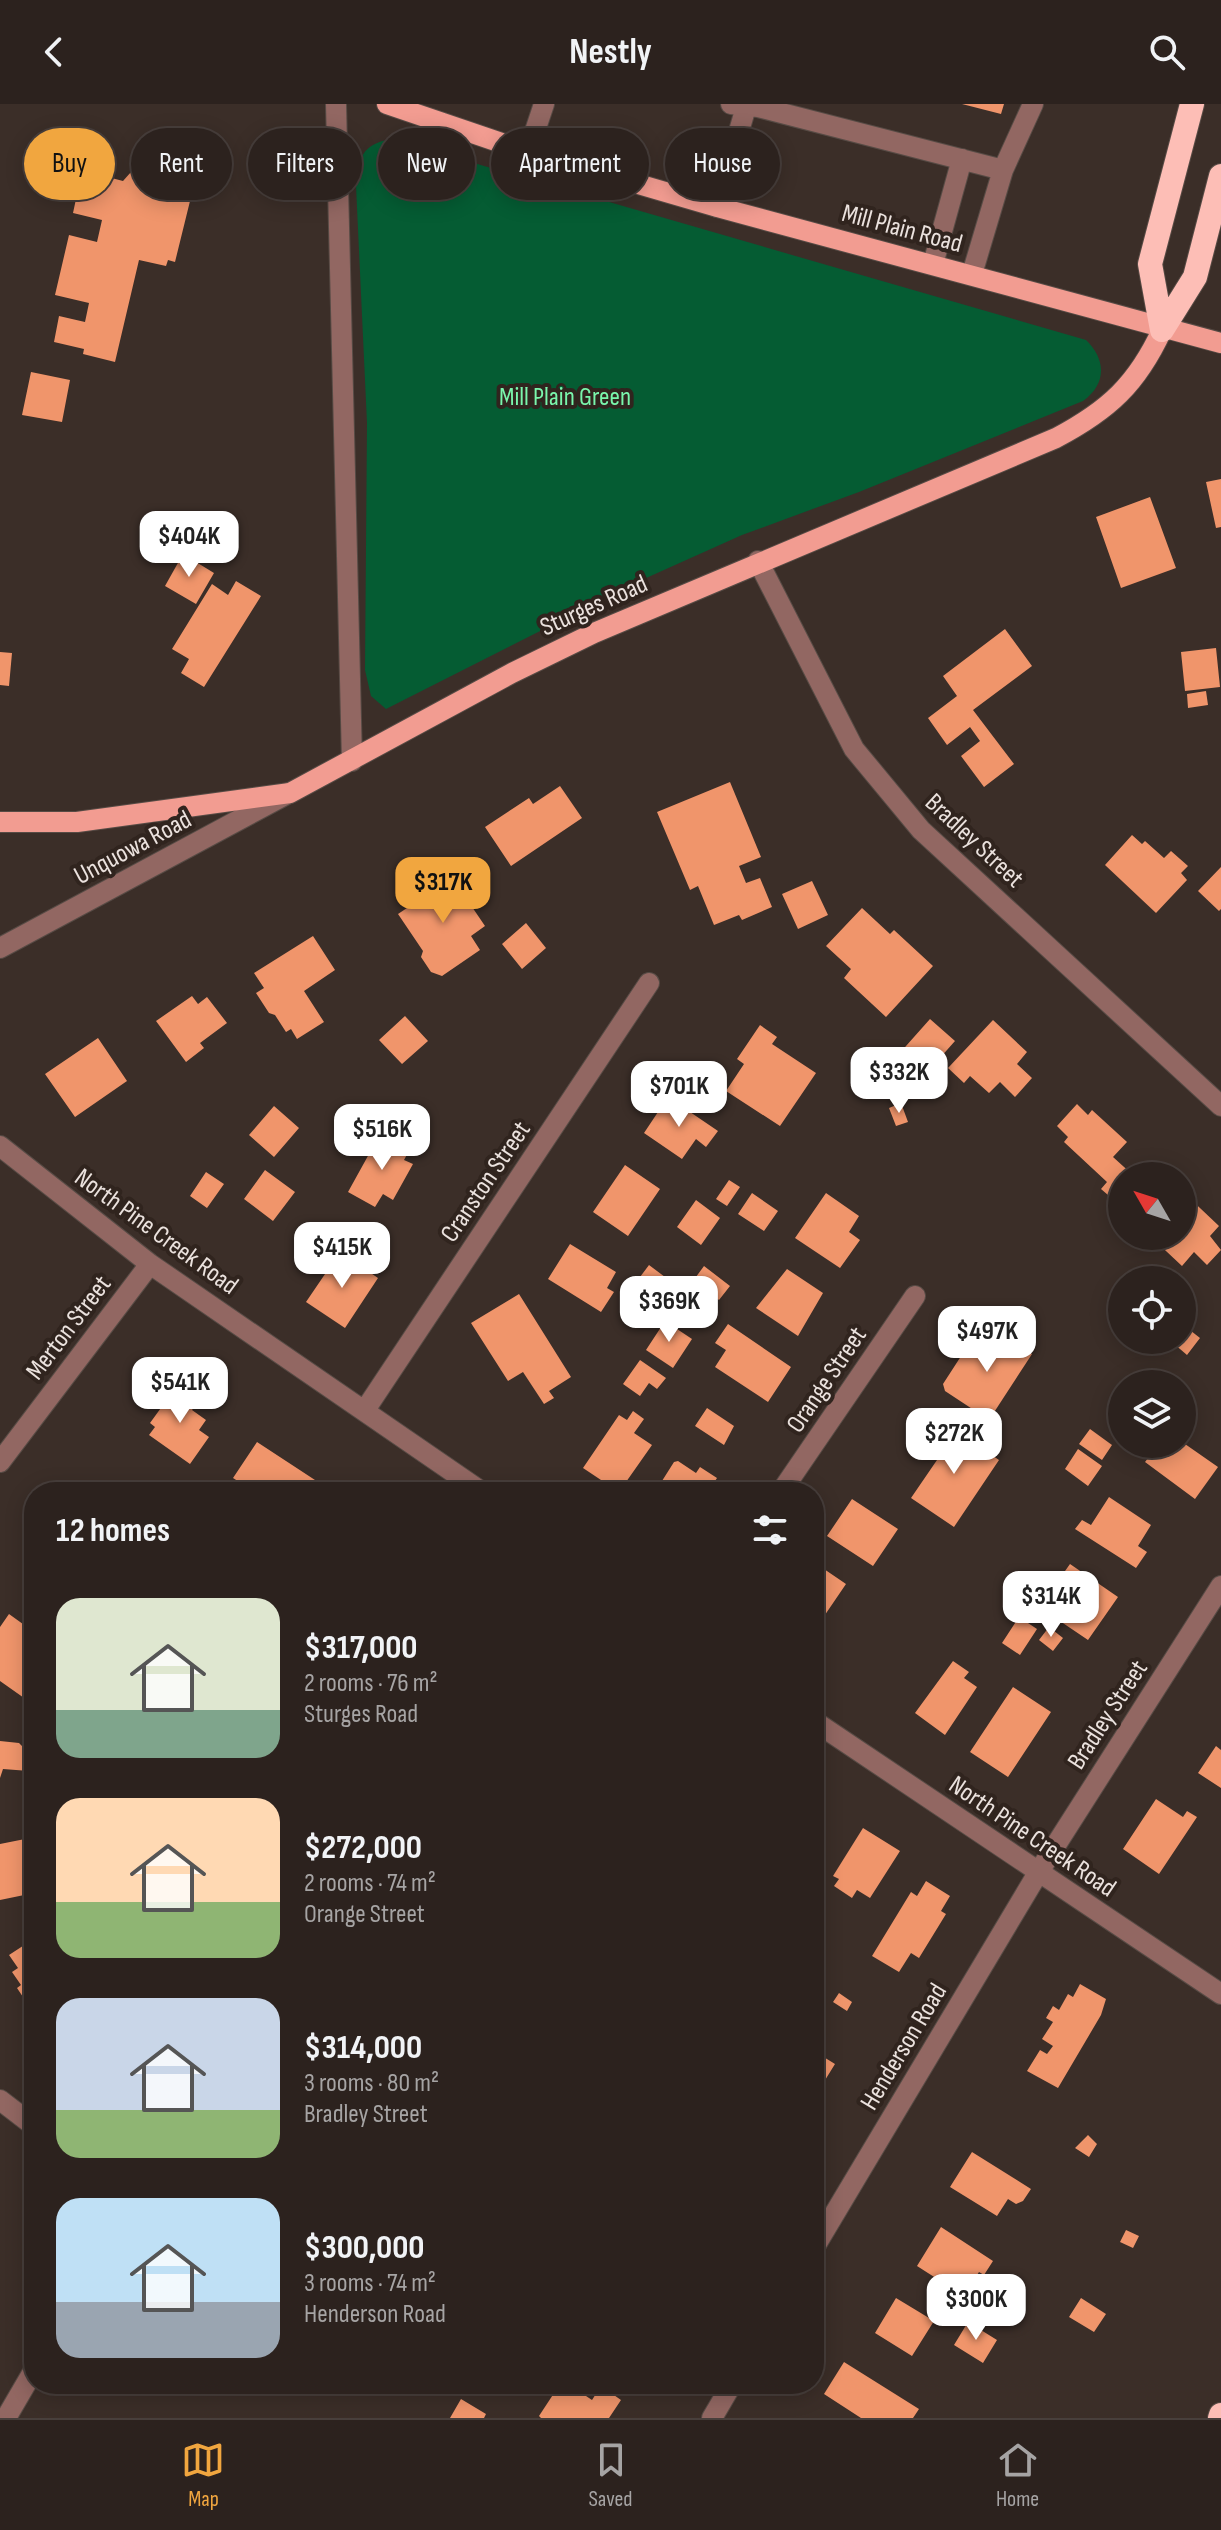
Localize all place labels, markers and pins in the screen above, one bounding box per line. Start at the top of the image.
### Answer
pin: $404K [133,511,245,579]
pin: $317K [387,857,499,925]
pin: $332K [843,1047,955,1115]
pin: $701K [623,1061,735,1129]
pin: $516K [326,1104,438,1172]
pin: $415K [286,1222,398,1290]
pin: $369K [613,1276,725,1344]
pin: $497K [931,1306,1043,1374]
pin: $541K [124,1357,236,1425]
pin: $272K [898,1408,1010,1476]
pin: $314K [995,1571,1107,1639]
pin: $300K [920,2274,1032,2342]

